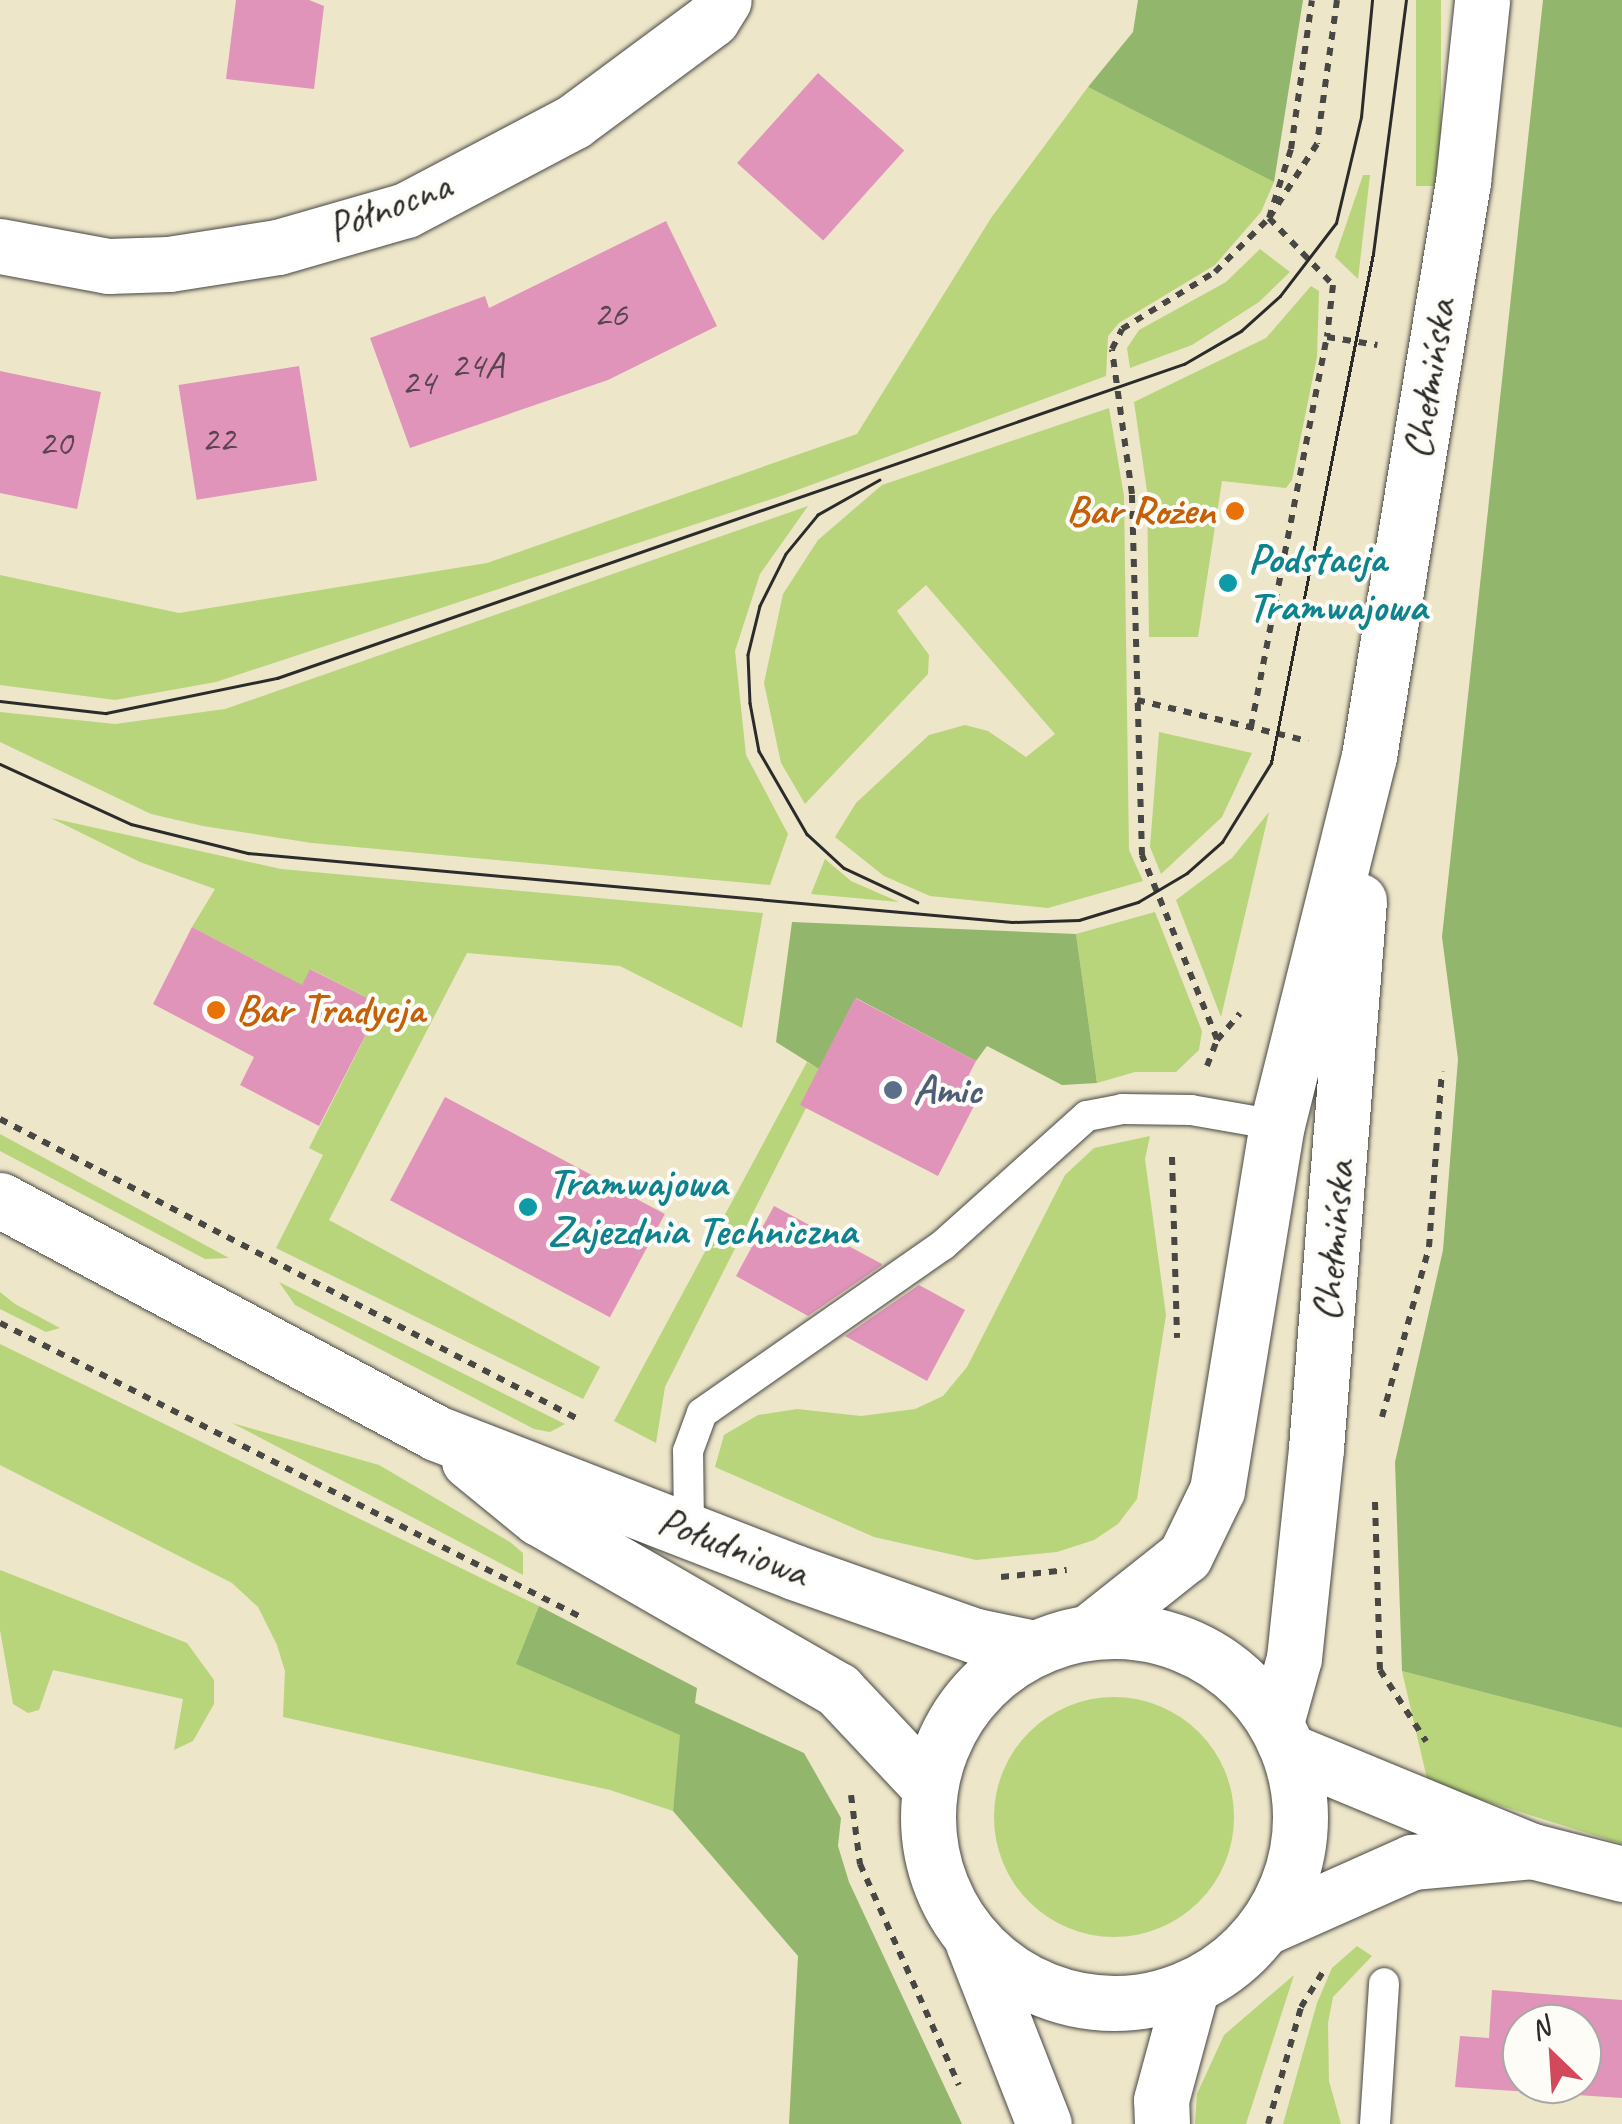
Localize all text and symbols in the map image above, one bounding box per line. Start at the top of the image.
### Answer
street label: Północna [320,161,458,253]
house number: 26 [593,291,627,337]
street label: Chełmińska [1393,296,1467,462]
house number: 24A [450,342,504,388]
house number: 24 [401,359,435,405]
house number: 22 [201,416,235,462]
house number: 20 [38,420,72,466]
place label: Bar Rożen [1065,486,1215,536]
marker: Bar Rożen [1224,500,1246,522]
place label: Podstacja Tramwajowa [1248,534,1427,632]
marker: Podstacja Tramwajowa [1217,572,1239,594]
place label: Bar Tradycja [236,985,424,1035]
marker: Bar Tradycja [205,999,227,1021]
place label: Amic [913,1065,982,1115]
marker: Amic [882,1079,904,1101]
place label: Tramwajowa Zajezdnia Techniczna [548,1158,854,1256]
street label: Chełmińska [1302,1159,1366,1323]
marker: Tramwajowa Zajezdnia Techniczna [517,1196,539,1218]
street label: Południowa [651,1495,815,1599]
north arrow [1502,2004,1602,2104]
text: N [1525,2009,1555,2048]

